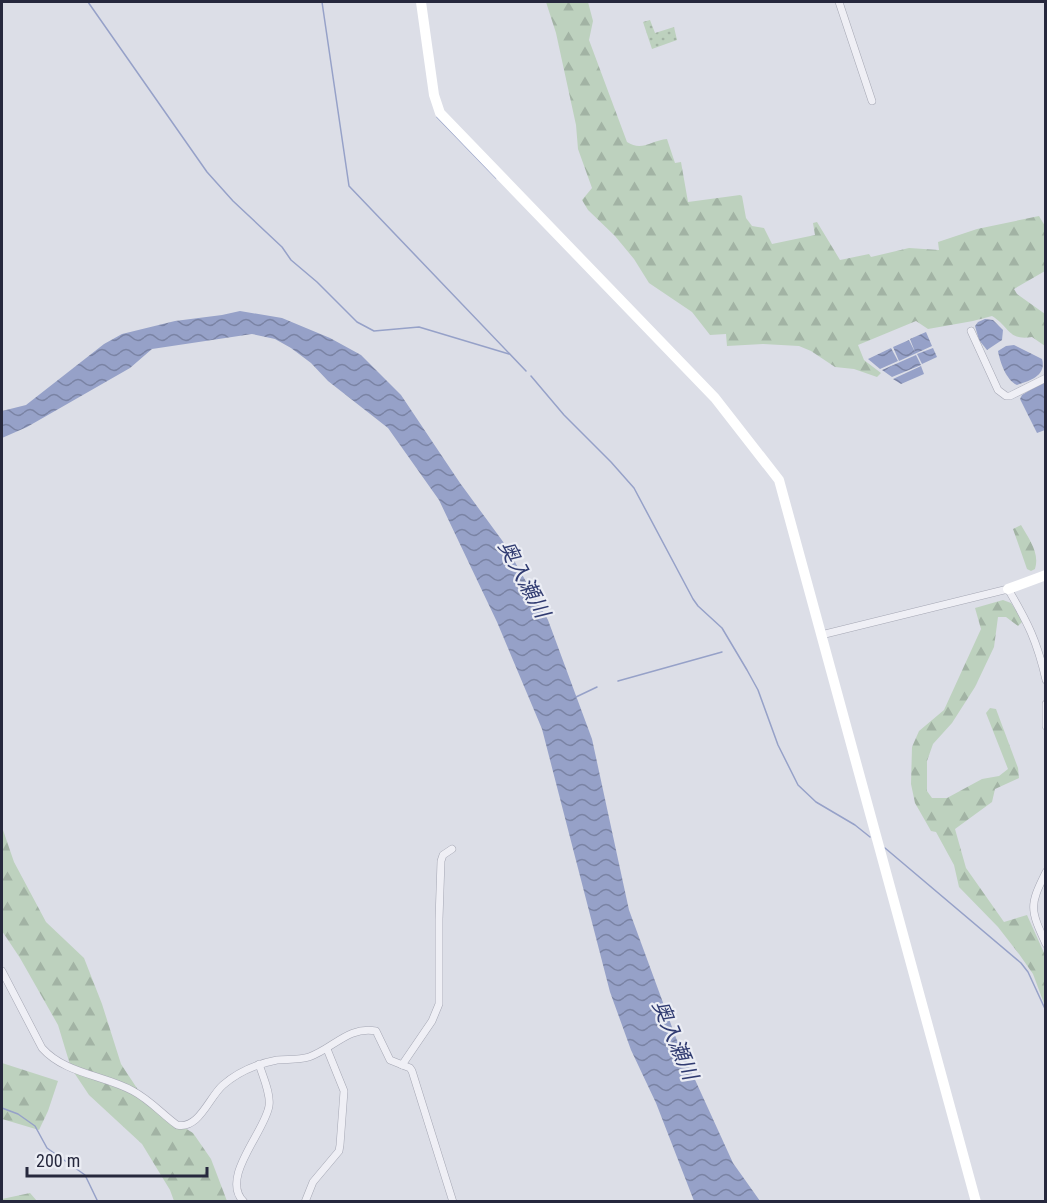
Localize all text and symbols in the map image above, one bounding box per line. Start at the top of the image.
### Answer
water label: 奥入瀬川 [494,536,555,623]
water label: 奥入瀬川 [648,997,703,1085]
scale bar [27,1140,207,1178]
text: 200 m [36,1150,80,1171]

